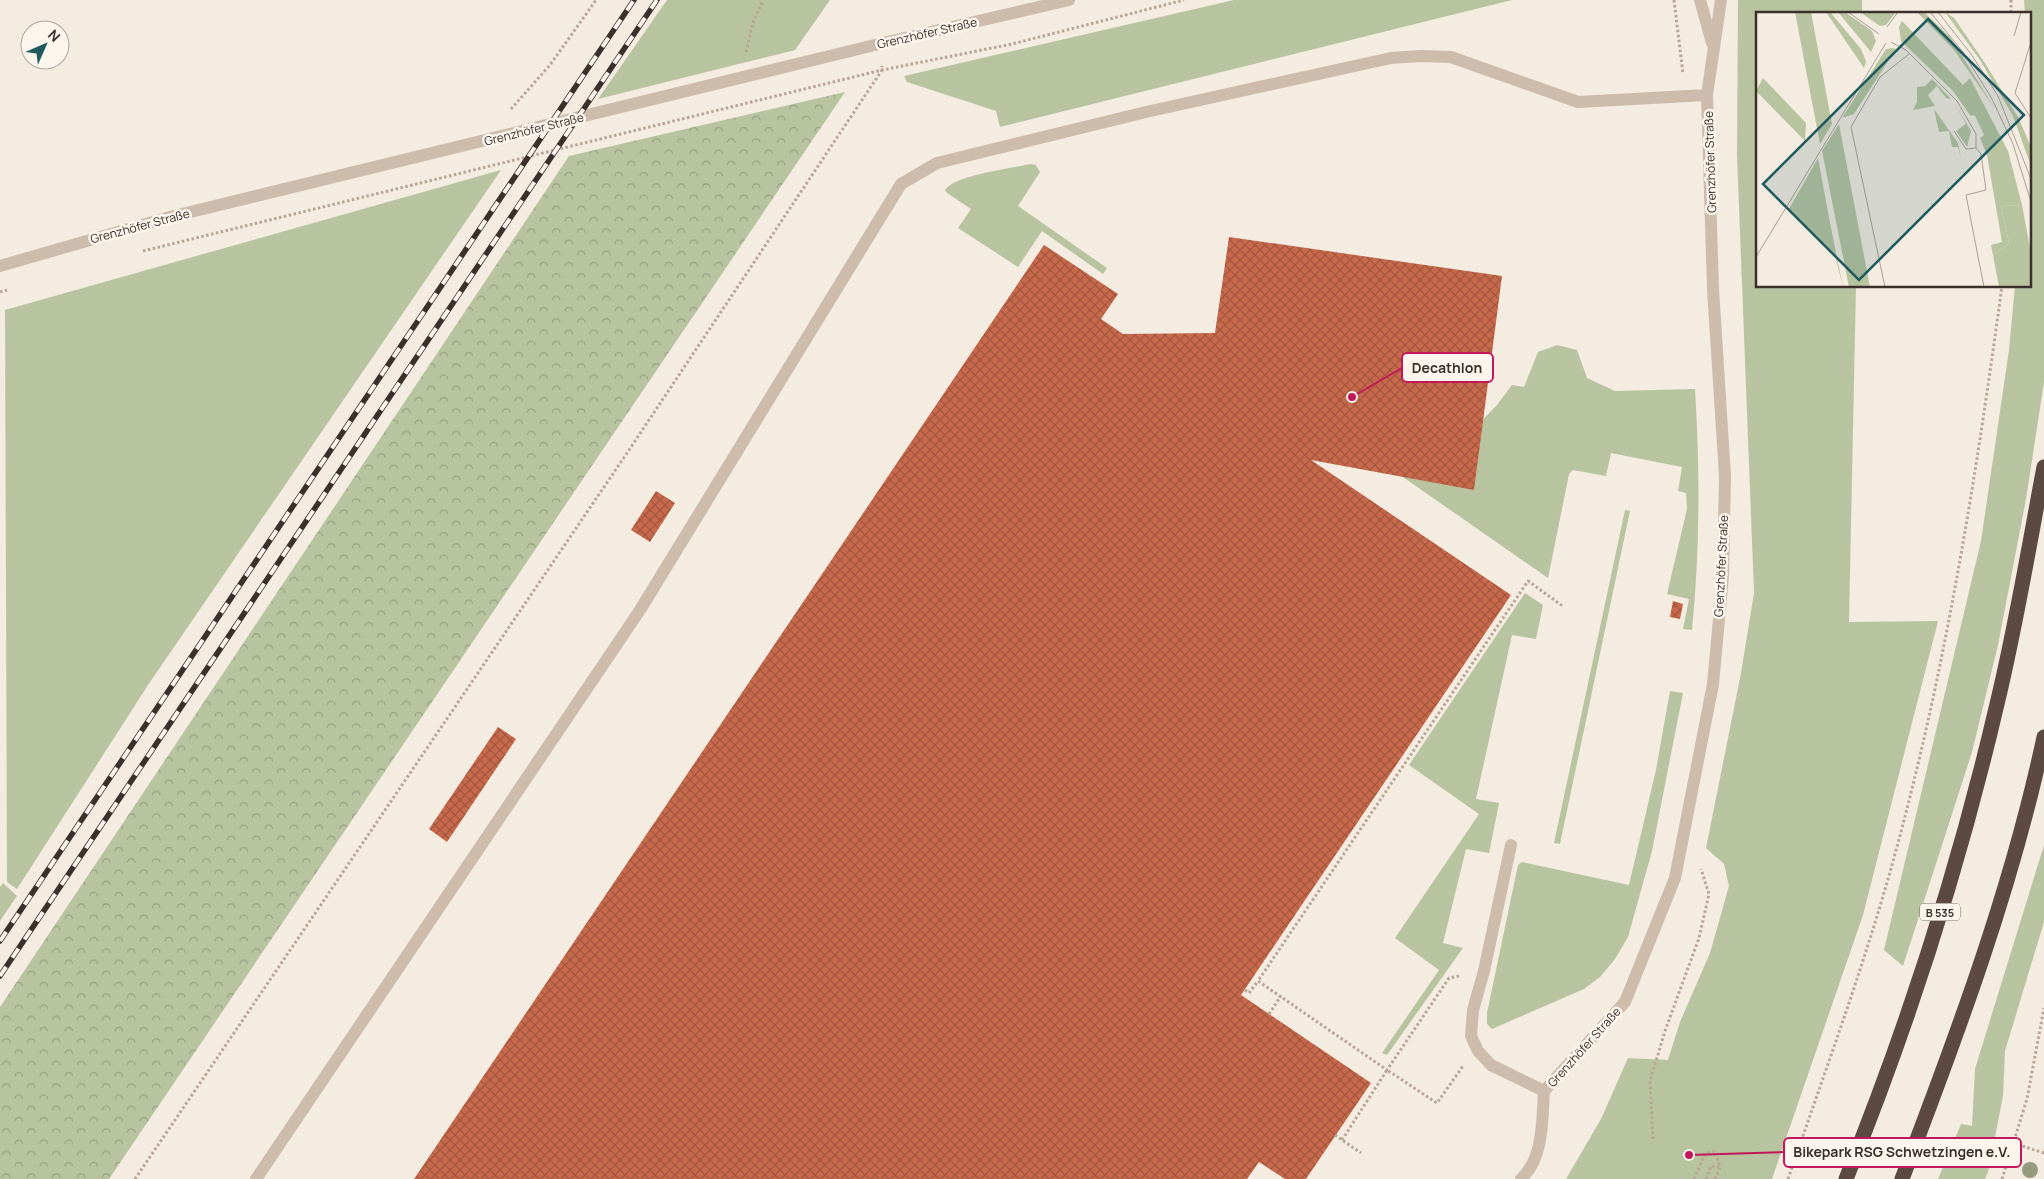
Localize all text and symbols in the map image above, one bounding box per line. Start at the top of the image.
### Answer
inset map [1756,12,2032,288]
street label: Grenzhöfer Straße [875,13,979,53]
north arrow [20,20,70,70]
text: N [44,25,65,46]
street label: Grenzhöfer Straße [482,108,586,150]
street label: Grenzhöfer Straße [1700,111,1720,213]
street label: Grenzhöfer Straße [88,205,192,247]
callout: Decathlon [1402,353,1493,382]
text: Decathlon [1412,358,1482,377]
street label: Grenzhöfer Straße [1710,515,1732,617]
road number: B 535 [1920,904,1960,920]
street label: Grenzhöfer Straße [1544,1003,1624,1091]
callout: Bikepark RSG Schwetzingen e.V. [1784,1138,2021,1167]
text: Bikepark RSG Schwetzingen e.V. [1793,1142,2011,1161]

